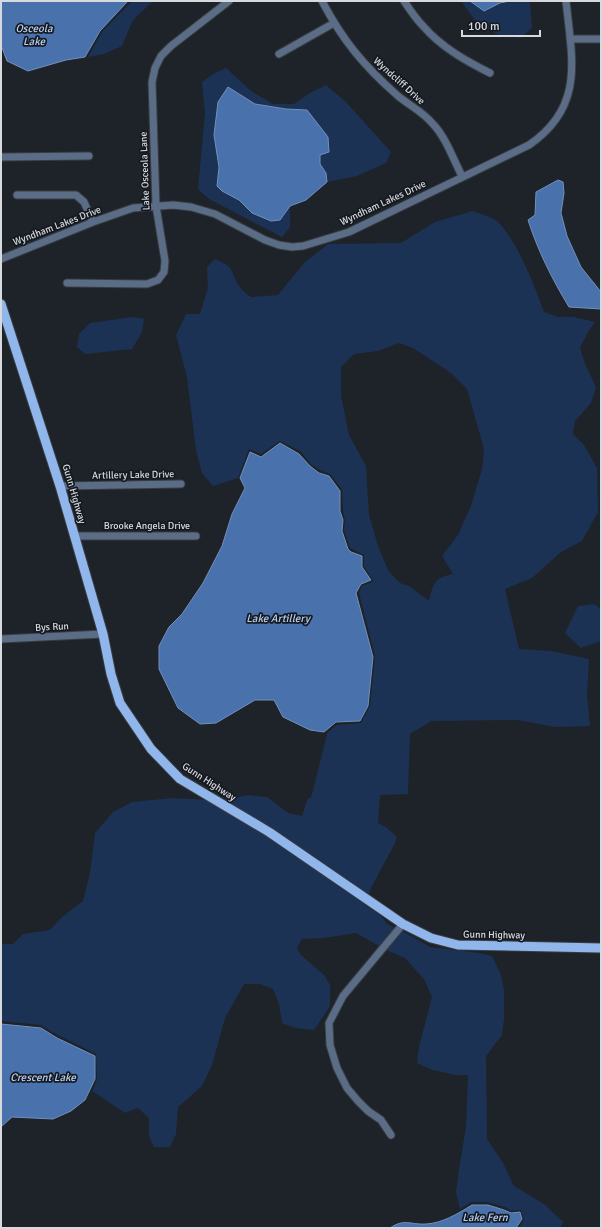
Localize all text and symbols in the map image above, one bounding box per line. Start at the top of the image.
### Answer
scale bar [462,12,540,38]
text: 100 m [468,19,500,34]
water label: Osceola Lake [15,22,53,48]
street label: Wyndcliff Drive [371,55,427,107]
street label: Lake Osceola Lane [138,131,152,211]
street label: Wyndham Lakes Drive [338,178,428,228]
street label: Wyndham Lakes Drive [11,204,103,248]
street label: Gunn Highway [60,463,88,526]
street label: Artillery Lake Drive [92,468,174,482]
street label: Brooke Angela Drive [104,520,190,532]
water label: Lake Artillery [246,612,312,625]
street label: Bys Run [35,620,69,634]
street label: Gunn Highway [180,760,238,804]
street label: Gunn Highway [463,928,525,942]
water label: Crescent Lake [10,1071,76,1084]
water label: Lake Fern [462,1211,509,1224]

